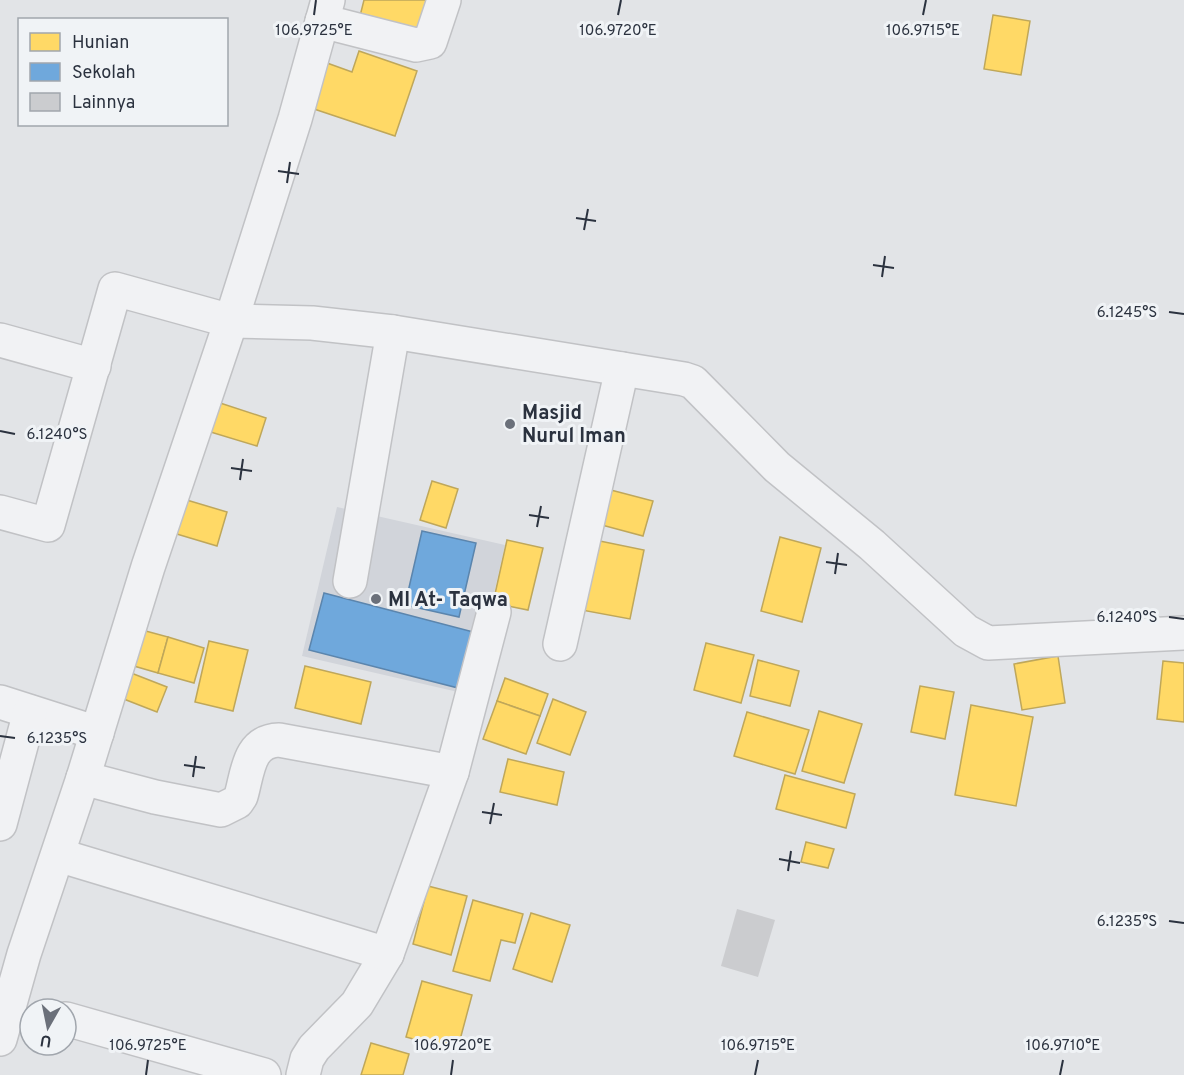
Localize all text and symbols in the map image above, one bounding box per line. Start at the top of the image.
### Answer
legend [18,18,228,126]
text: 106.9725°E [275,22,353,41]
text: 106.9720°E [579,22,657,41]
text: 106.9715°E [886,22,960,41]
text: Hunian [72,32,129,55]
text: Sekolah [72,62,136,85]
text: Lainnya [72,92,135,115]
text: 6.1245°S [1097,304,1157,323]
place label: Masjid Nurul Iman [522,401,626,450]
marker: Masjid Nurul Iman [503,417,517,431]
text: 6.1240°S [26,426,88,445]
place label: MI At- Taqwa [388,588,508,614]
marker: MI At- Taqwa [369,592,383,606]
text: 6.1240°S [1096,609,1158,628]
text: 6.1235°S [27,730,87,749]
text: 6.1235°S [1097,913,1157,932]
north arrow [18,997,78,1057]
text: U [39,1029,53,1051]
text: 106.9725°E [109,1037,187,1056]
text: 106.9720°E [414,1037,492,1056]
text: 106.9715°E [721,1037,795,1056]
text: 106.9710°E [1026,1037,1100,1056]

